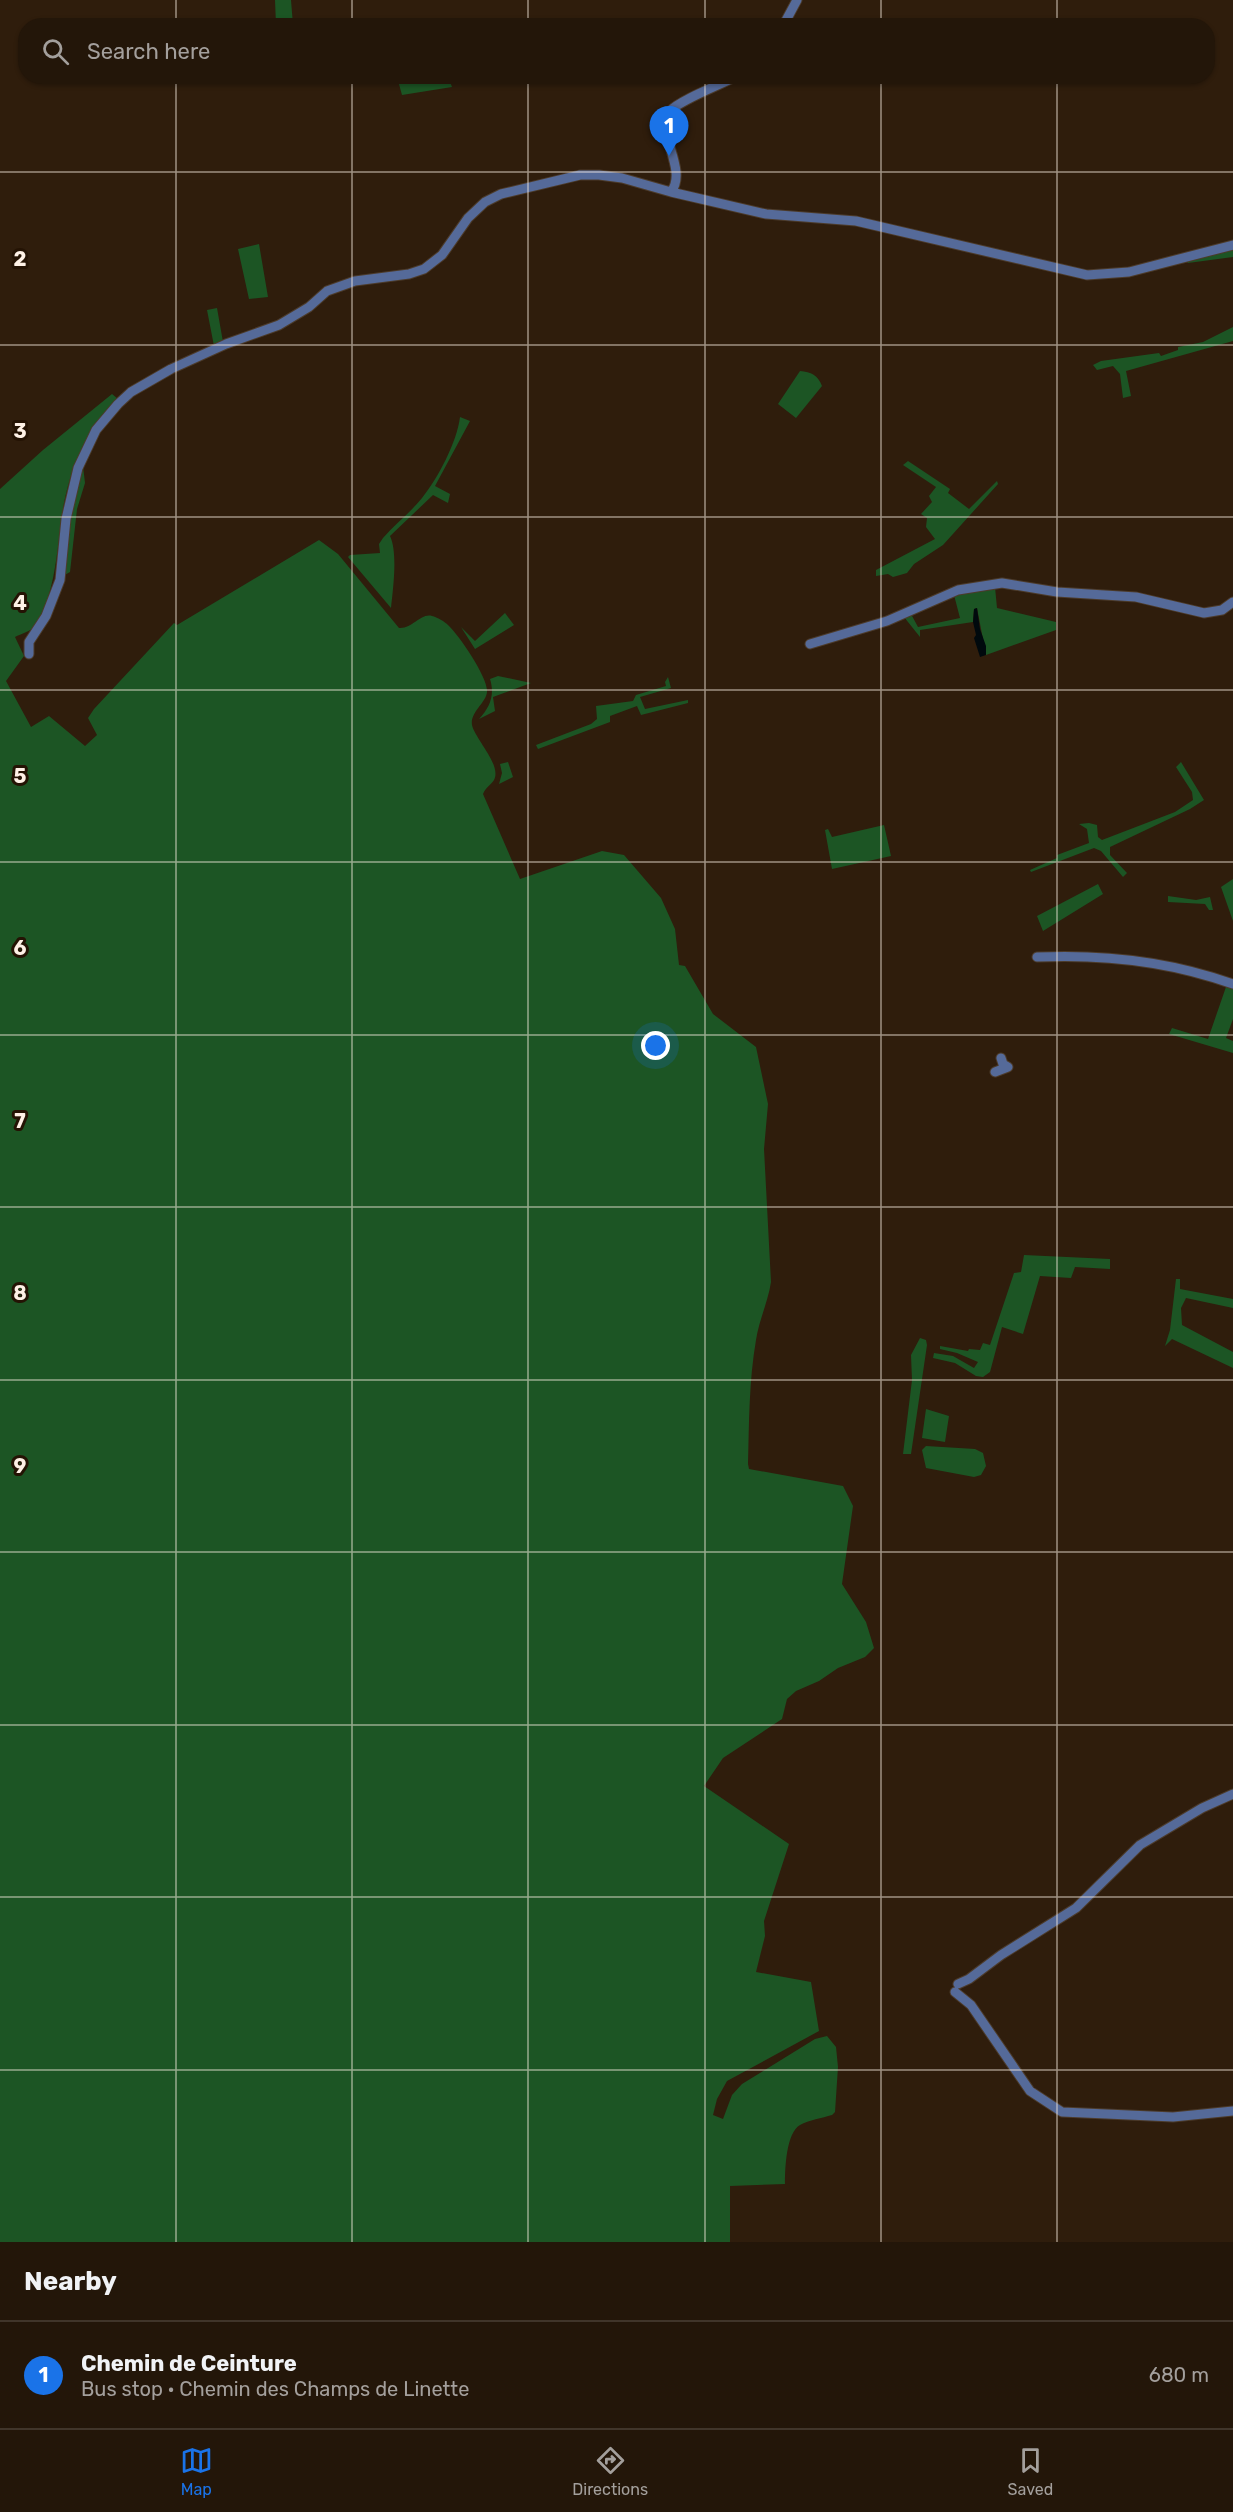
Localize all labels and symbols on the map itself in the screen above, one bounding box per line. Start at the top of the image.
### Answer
pin: 1 [650,106,688,156]
text: 2 [14,247,27,271]
text: 3 [13,419,27,443]
text: 4 [13,591,27,615]
text: 5 [14,764,27,788]
text: 6 [13,936,27,960]
your location [641,1031,670,1060]
text: 7 [14,1109,26,1133]
text: 8 [13,1281,27,1305]
text: 9 [14,1454,27,1478]

